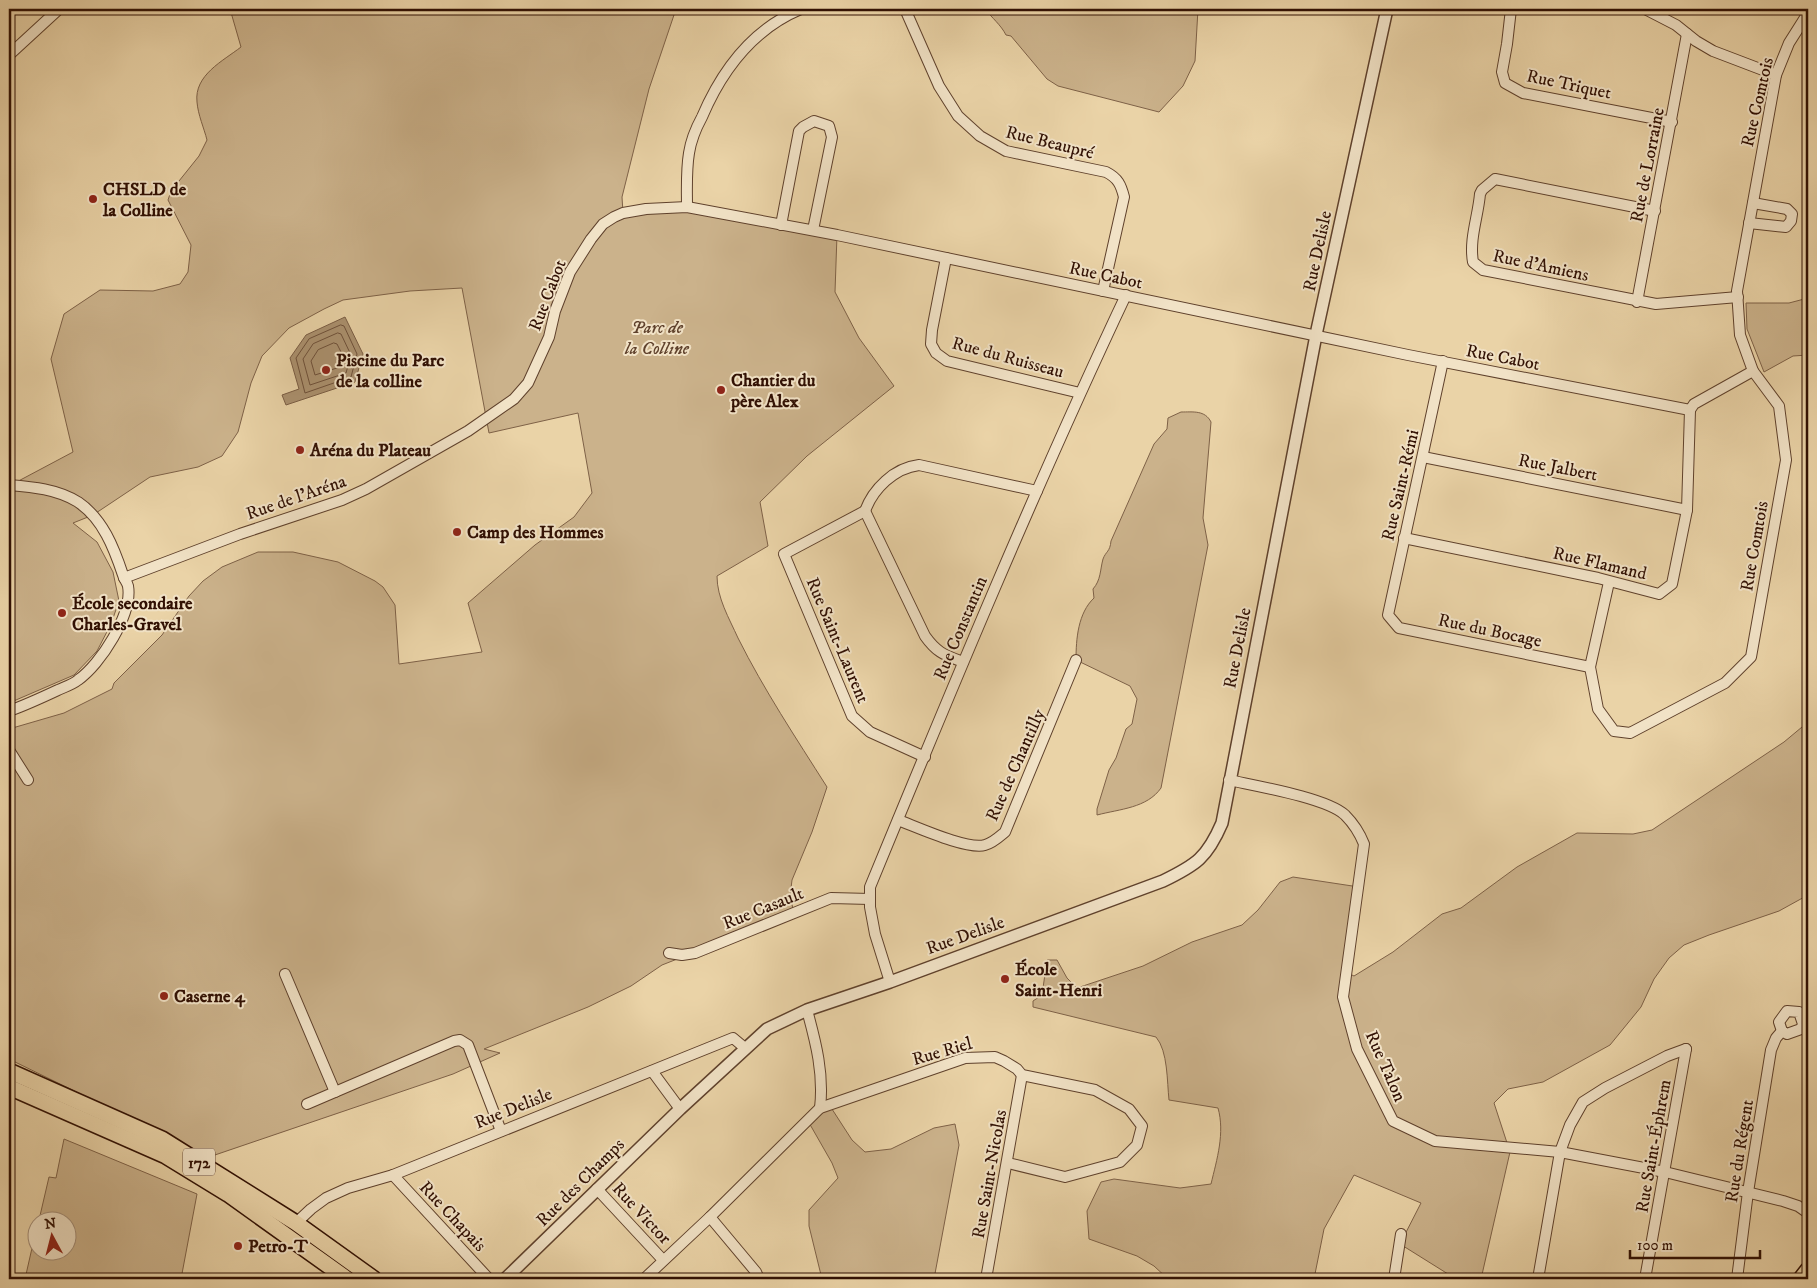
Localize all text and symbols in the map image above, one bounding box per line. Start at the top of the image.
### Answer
street label: Rue Comtois [1737,55,1779,149]
street label: Rue Triquet [1524,65,1613,105]
street label: Rue de Lorraine [1626,106,1670,224]
street label: Rue Beaupré [1003,121,1097,165]
place label: CHSLD de la Colline [102,179,187,222]
marker: CHSLD de la Colline [87,193,99,205]
street label: Rue Delisle [1299,209,1337,293]
street label: Rue d'Amiens [1491,245,1591,287]
street label: Rue Cabot [524,256,572,334]
street label: Rue Cabot [1067,257,1145,295]
park label: Parc de la Colline [624,317,690,360]
street label: Rue du Ruisseau [950,333,1066,384]
street label: Rue Cabot [1464,340,1542,376]
place label: Piscine du Parc de la colline [336,350,444,393]
marker: Piscine du Parc de la colline [320,364,332,376]
place label: Chantier du père Alex [730,370,816,413]
marker: Chantier du père Alex [715,384,727,396]
street label: Rue Saint-Rémi [1377,427,1424,543]
place label: Aréna du Plateau [309,440,431,462]
marker: Aréna du Plateau [294,444,306,456]
street label: Rue Jalbert [1516,450,1599,486]
street label: Rue de l'Aréna [243,470,350,525]
street label: Rue Comtois [1736,499,1774,593]
place label: Camp des Hommes [467,522,603,544]
marker: Camp des Hommes [451,526,463,538]
street label: Rue Flamand [1551,543,1649,585]
street label: Rue Constantin [929,573,993,684]
street label: Rue Saint-Laurent [801,574,874,707]
place label: École secondaire Charles-Gravel [72,592,193,636]
street label: Rue Delisle [1219,606,1257,690]
marker: École secondaire Charles-Gravel [56,607,68,619]
street label: Rue du Bocage [1436,609,1544,653]
street label: Rue de Chantilly [981,706,1051,825]
street label: Rue Casault [720,883,807,935]
street label: Rue Delisle [923,912,1007,960]
place label: École Saint-Henri [1015,958,1103,1002]
marker: École Saint-Henri [999,973,1011,985]
place label: Caserne 4 [174,986,245,1008]
marker: Caserne 4 [158,990,170,1002]
street label: Rue Talon [1360,1028,1411,1106]
street label: Rue Riel [910,1033,975,1071]
street label: Rue Saint-Éphrem [1631,1078,1677,1215]
street label: Rue Delisle [471,1083,555,1134]
street label: Rue du Régent [1721,1098,1759,1204]
street label: Rue Saint-Nicolas [968,1108,1012,1240]
street label: Rue des Champs [532,1134,629,1231]
road number: 172 [183,1148,215,1176]
street label: Rue Chapais [414,1177,490,1257]
street label: Rue Victor [607,1178,676,1249]
north arrow [28,1210,78,1260]
text: N [44,1214,58,1234]
scale bar [1630,1228,1760,1260]
place label: Petro-T [248,1236,308,1258]
text: 100 m [1637,1236,1673,1255]
marker: Petro-T [232,1240,244,1252]

